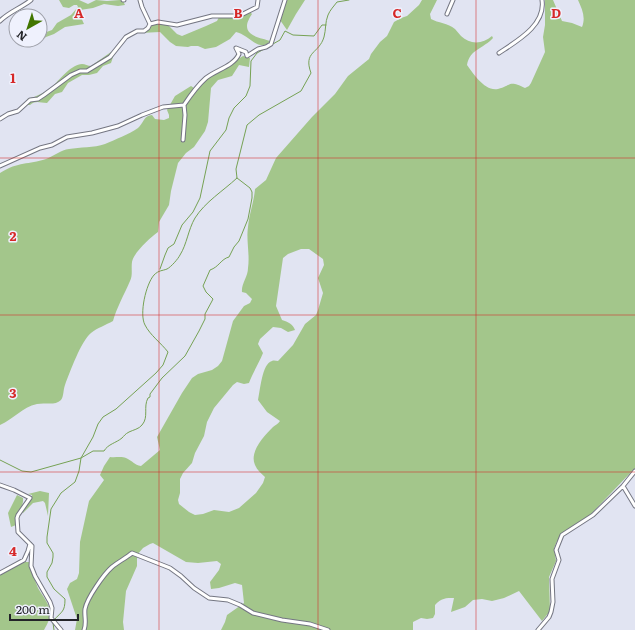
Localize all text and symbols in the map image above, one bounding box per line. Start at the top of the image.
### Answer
text: A [74,3,84,22]
text: B [234,3,243,22]
text: C [392,3,402,22]
text: D [551,3,561,22]
north arrow [8,8,48,48]
text: N [12,27,30,46]
text: 1 [10,68,16,87]
text: 2 [10,226,17,245]
text: 3 [9,383,17,402]
text: 4 [9,541,17,560]
scale bar [10,596,78,622]
text: 200 m [16,600,50,618]

